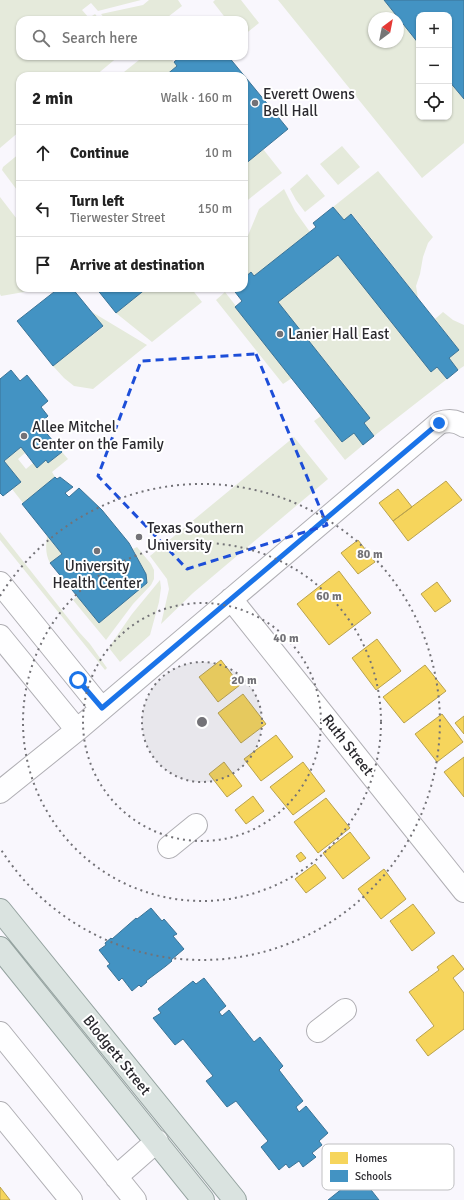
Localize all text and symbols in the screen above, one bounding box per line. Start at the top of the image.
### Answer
north arrow [368,12,404,48]
map controls [416,12,452,120]
button: + [416,12,452,48]
search box [16,16,248,60]
icon: search [30,27,52,49]
text: Search here [62,29,138,47]
button: − [416,48,452,84]
button: locate [416,84,452,120]
place label: Everett Owens Bell Hall [263,85,355,120]
text: 2 min [32,88,73,109]
text: Walk · 160 m [161,90,232,106]
marker: Everett Owens Bell Hall [250,98,260,108]
icon: ahead [32,142,54,164]
text: Continue [70,144,129,162]
text: 10 m [205,145,232,161]
text: Turn left [70,192,124,210]
icon: left [32,198,54,220]
text: 150 m [198,201,232,217]
text: Tierwester Street [70,210,165,226]
icon: arrive [32,254,54,276]
text: Arrive at destination [70,256,205,274]
place label: Lanier Hall East [288,325,389,343]
marker: Lanier Hall East [275,329,285,339]
route end [430,414,448,432]
place label: Allee Mitchel Center on the Family [32,418,164,453]
marker: Allee Mitchel Center on the Family [19,431,29,441]
place label: Texas Southern University [147,519,244,554]
marker: Texas Southern University [134,532,144,542]
marker: University Health Center [92,546,102,556]
text: 80 m [357,547,383,562]
place label: University Health Center [53,557,142,592]
text: 60 m [316,589,342,604]
text: 40 m [273,631,299,646]
route start [69,671,87,689]
text: 20 m [231,673,257,688]
street label: Ruth Street [319,711,377,779]
centre of rings [195,715,209,729]
street label: Blodgett Street [79,1011,155,1099]
legend [322,1144,454,1190]
text: Homes [355,1152,387,1165]
text: Schools [355,1170,392,1183]

